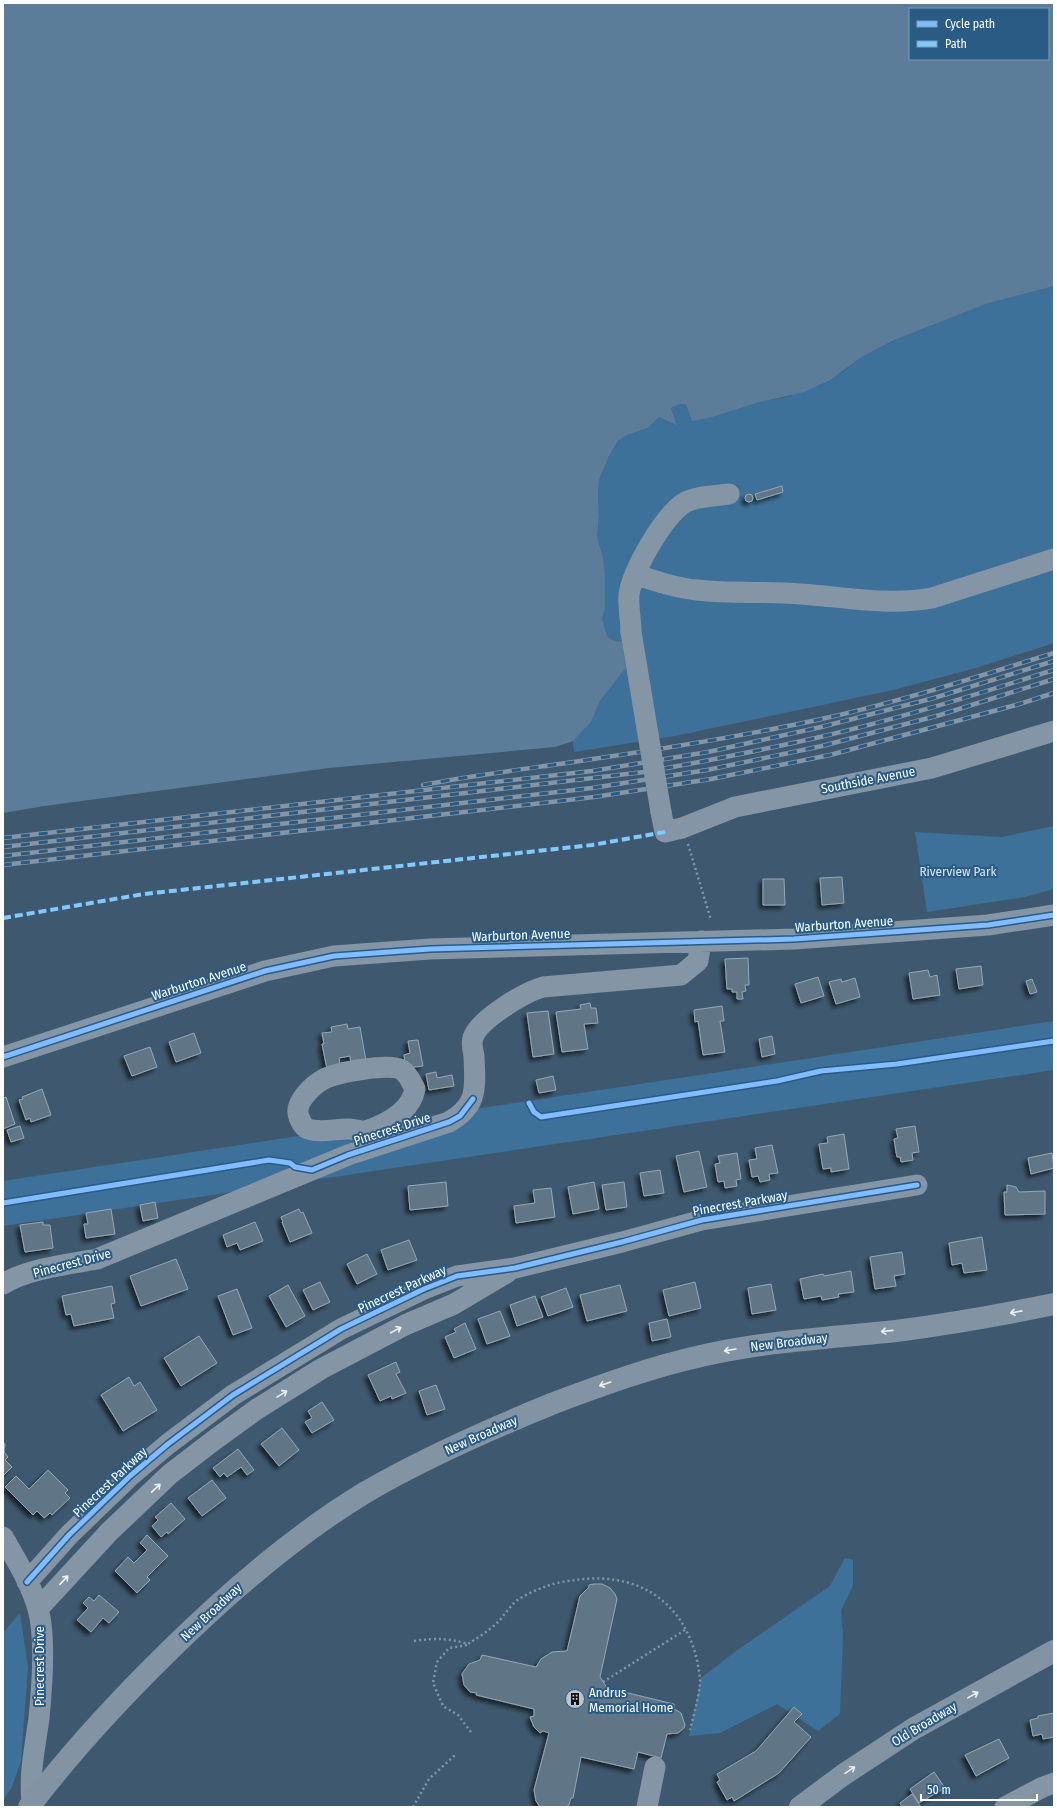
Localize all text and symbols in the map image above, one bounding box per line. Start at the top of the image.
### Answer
legend [909,8,1049,60]
text: Cycle path [945,17,995,31]
text: Path [945,37,967,51]
street label: Southside Avenue [820,764,916,796]
park label: Riverview Park [919,864,998,879]
street label: Warburton Avenue [794,913,894,935]
street label: Warburton Avenue [472,926,570,944]
street label: Warburton Avenue [150,959,248,1003]
street label: Pinecrest Drive [352,1110,432,1148]
street label: Pinecrest Parkway [692,1187,789,1219]
street label: Pinecrest Drive [31,1245,113,1281]
street label: Pinecrest Parkway [355,1262,449,1316]
one-way arrow [1010,1308,1023,1316]
one-way arrow [389,1326,401,1333]
one-way arrow [881,1328,894,1335]
street label: New Broadway [750,1330,829,1354]
one-way arrow [724,1346,737,1354]
one-way arrow [600,1381,612,1389]
one-way arrow [276,1389,288,1397]
street label: New Broadway [443,1412,520,1458]
street label: Pinecrest Parkway [70,1444,150,1520]
one-way arrow [151,1483,161,1493]
one-way arrow [59,1575,69,1585]
street label: New Broadway [178,1580,245,1644]
street label: Pinecrest Drive [32,1626,47,1706]
place label: Andrus Memorial Home [589,1685,673,1715]
building icon: Andrus Memorial Home [564,1688,586,1710]
one-way arrow [967,1690,979,1698]
street label: Old Broadway [889,1699,959,1749]
one-way arrow [845,1766,856,1774]
scale bar [921,1776,1037,1802]
text: 50 m [927,1783,951,1797]

